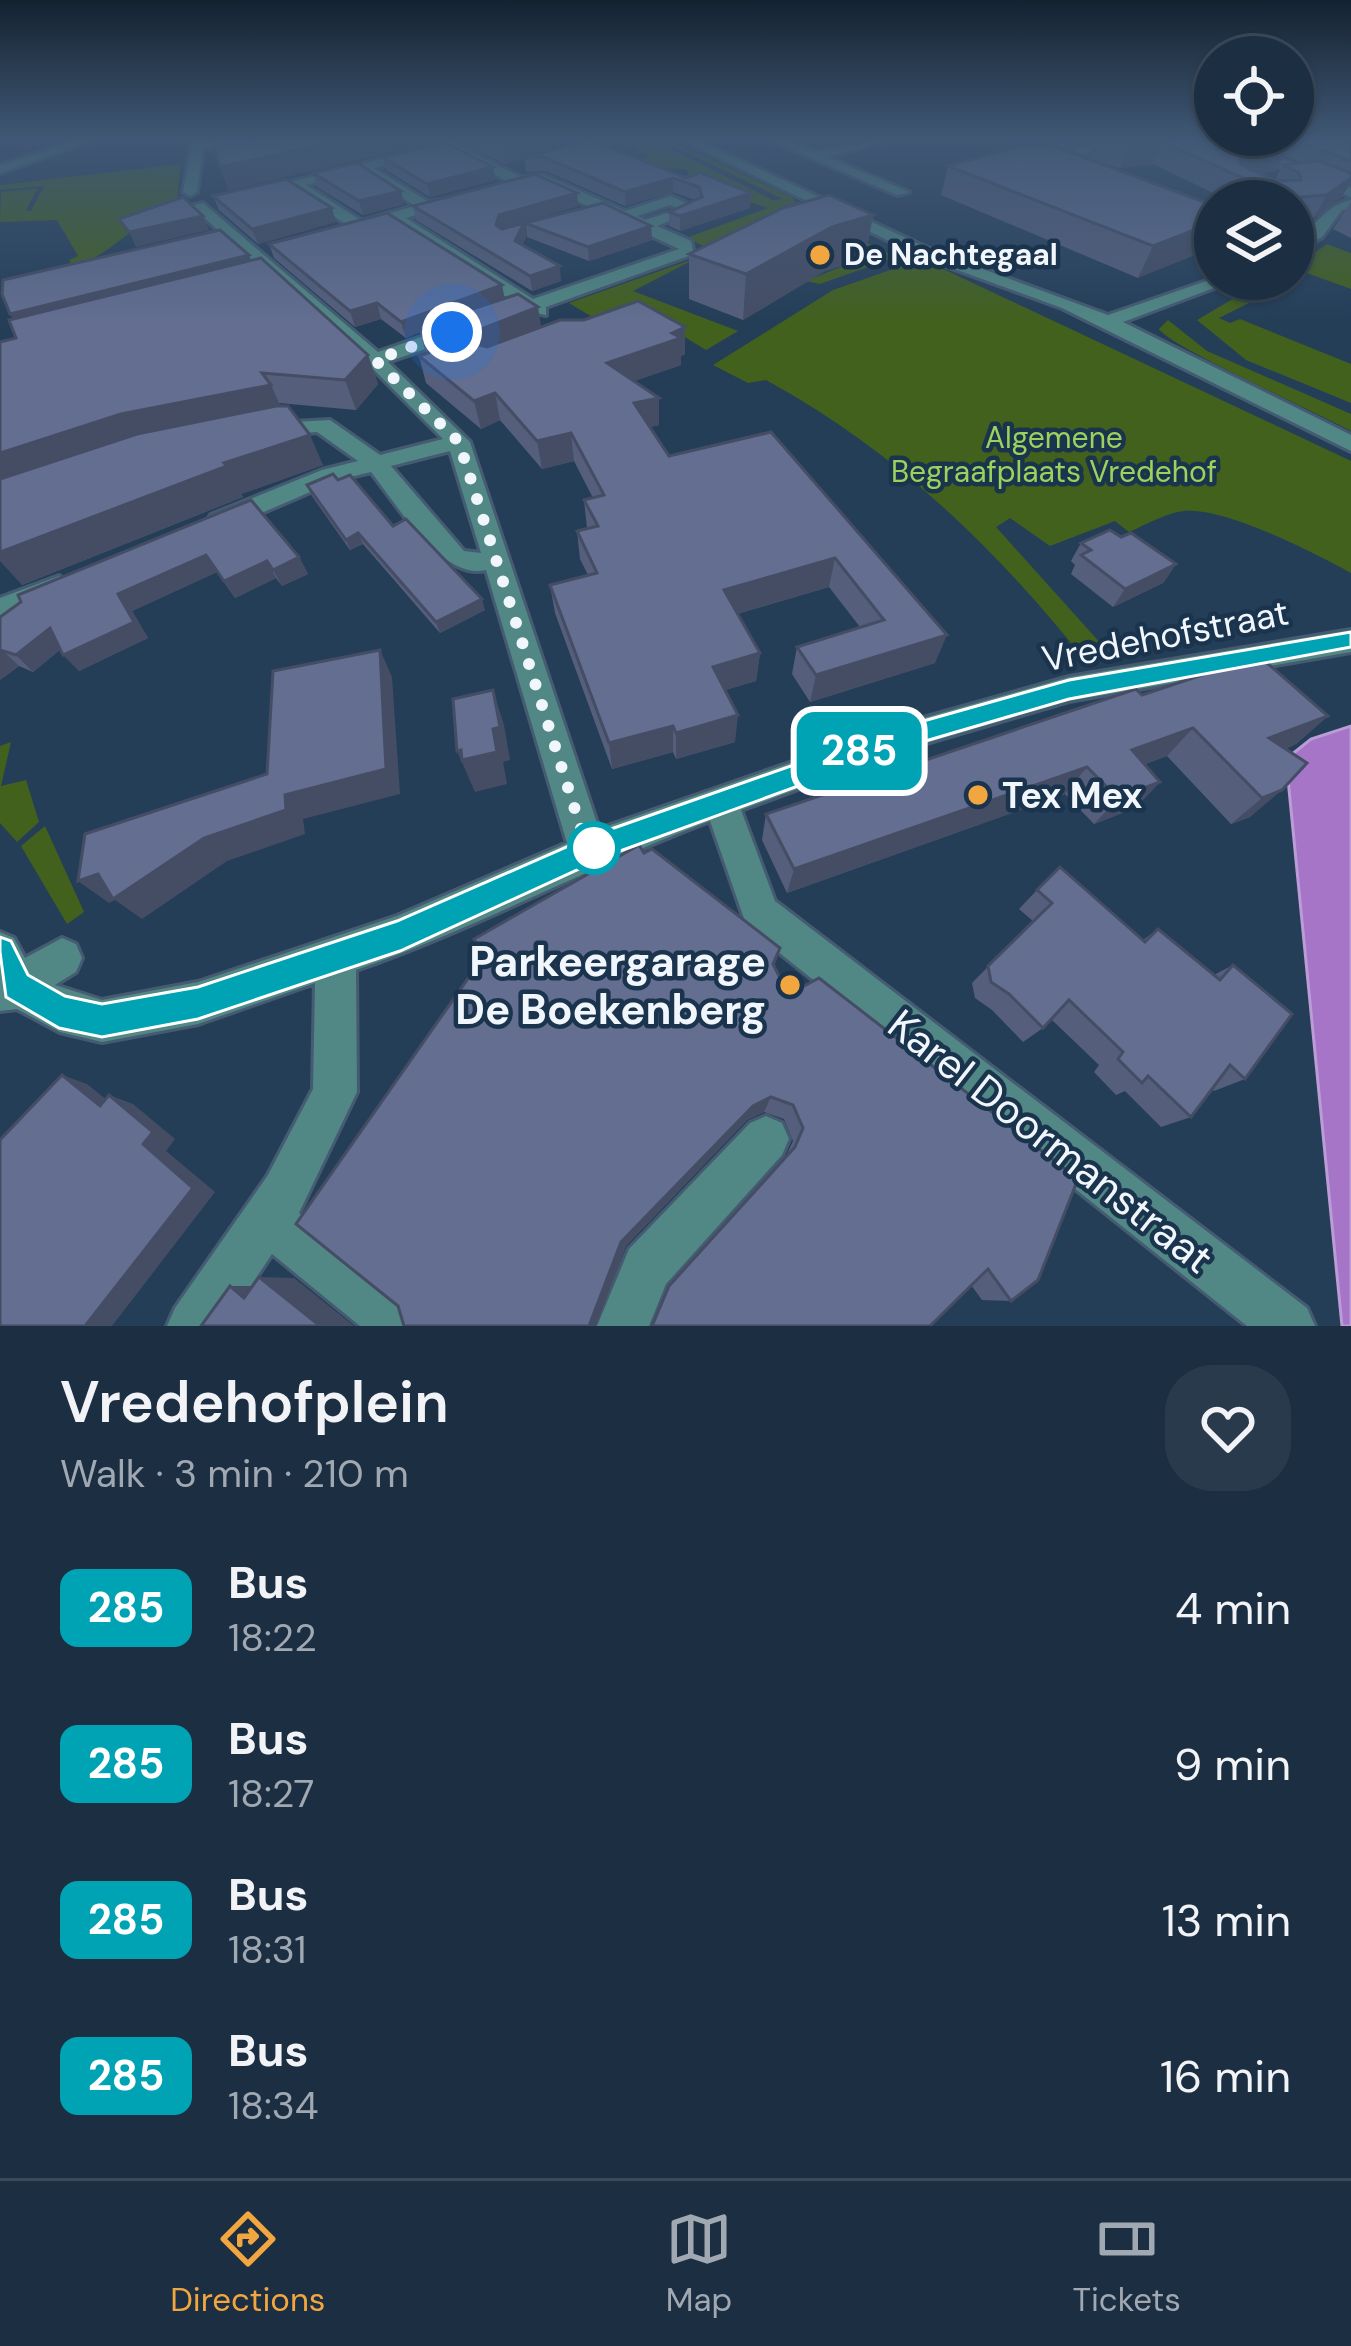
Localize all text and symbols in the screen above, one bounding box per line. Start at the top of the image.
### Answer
map controls [1194,36,1314,300]
button: locate [1194,36,1314,156]
button: layers [1194,180,1314,300]
place label: De Nachtegaal [844,235,1058,274]
marker: De Nachtegaal [807,242,833,268]
your location [422,302,482,362]
park label: Algemene Begraafplaats Vredehof [891,418,1217,491]
street label: Vredehofstraat [1038,589,1292,682]
line badge: 285 [790,712,928,790]
text: 285 [821,723,897,778]
place label: Tex Mex [1002,772,1143,819]
marker: Tex Mex [965,782,991,808]
unlabelled marker [569,823,619,873]
place label: Parkeergarage De Boekenberg [455,934,766,1037]
marker: Parkeergarage De Boekenberg [777,972,803,998]
street label: Karel Doormanstraat [877,997,1224,1286]
text: Vredehofplein [60,1365,449,1440]
button: heart [1165,1365,1291,1491]
text: Walk · 3 min · 210 m [60,1448,409,1499]
text: Bus [228,1553,308,1612]
text: 4 min [1175,1579,1291,1638]
text: 285 [88,1580,164,1635]
text: 18:22 [228,1612,317,1663]
text: Bus [228,1709,308,1768]
text: 9 min [1174,1735,1291,1794]
text: 285 [88,1736,164,1791]
text: 18:27 [228,1768,314,1819]
text: Bus [228,1865,308,1924]
text: 13 min [1162,1891,1291,1950]
text: 285 [88,1892,164,1947]
text: 18:31 [228,1924,306,1975]
text: Bus [228,2021,308,2080]
text: 16 min [1160,2047,1291,2106]
text: 285 [88,2048,164,2103]
text: 18:34 [228,2080,318,2131]
tab: Directions [170,2206,325,2321]
tab: Map [666,2206,732,2321]
tab: Tickets [1072,2206,1181,2321]

